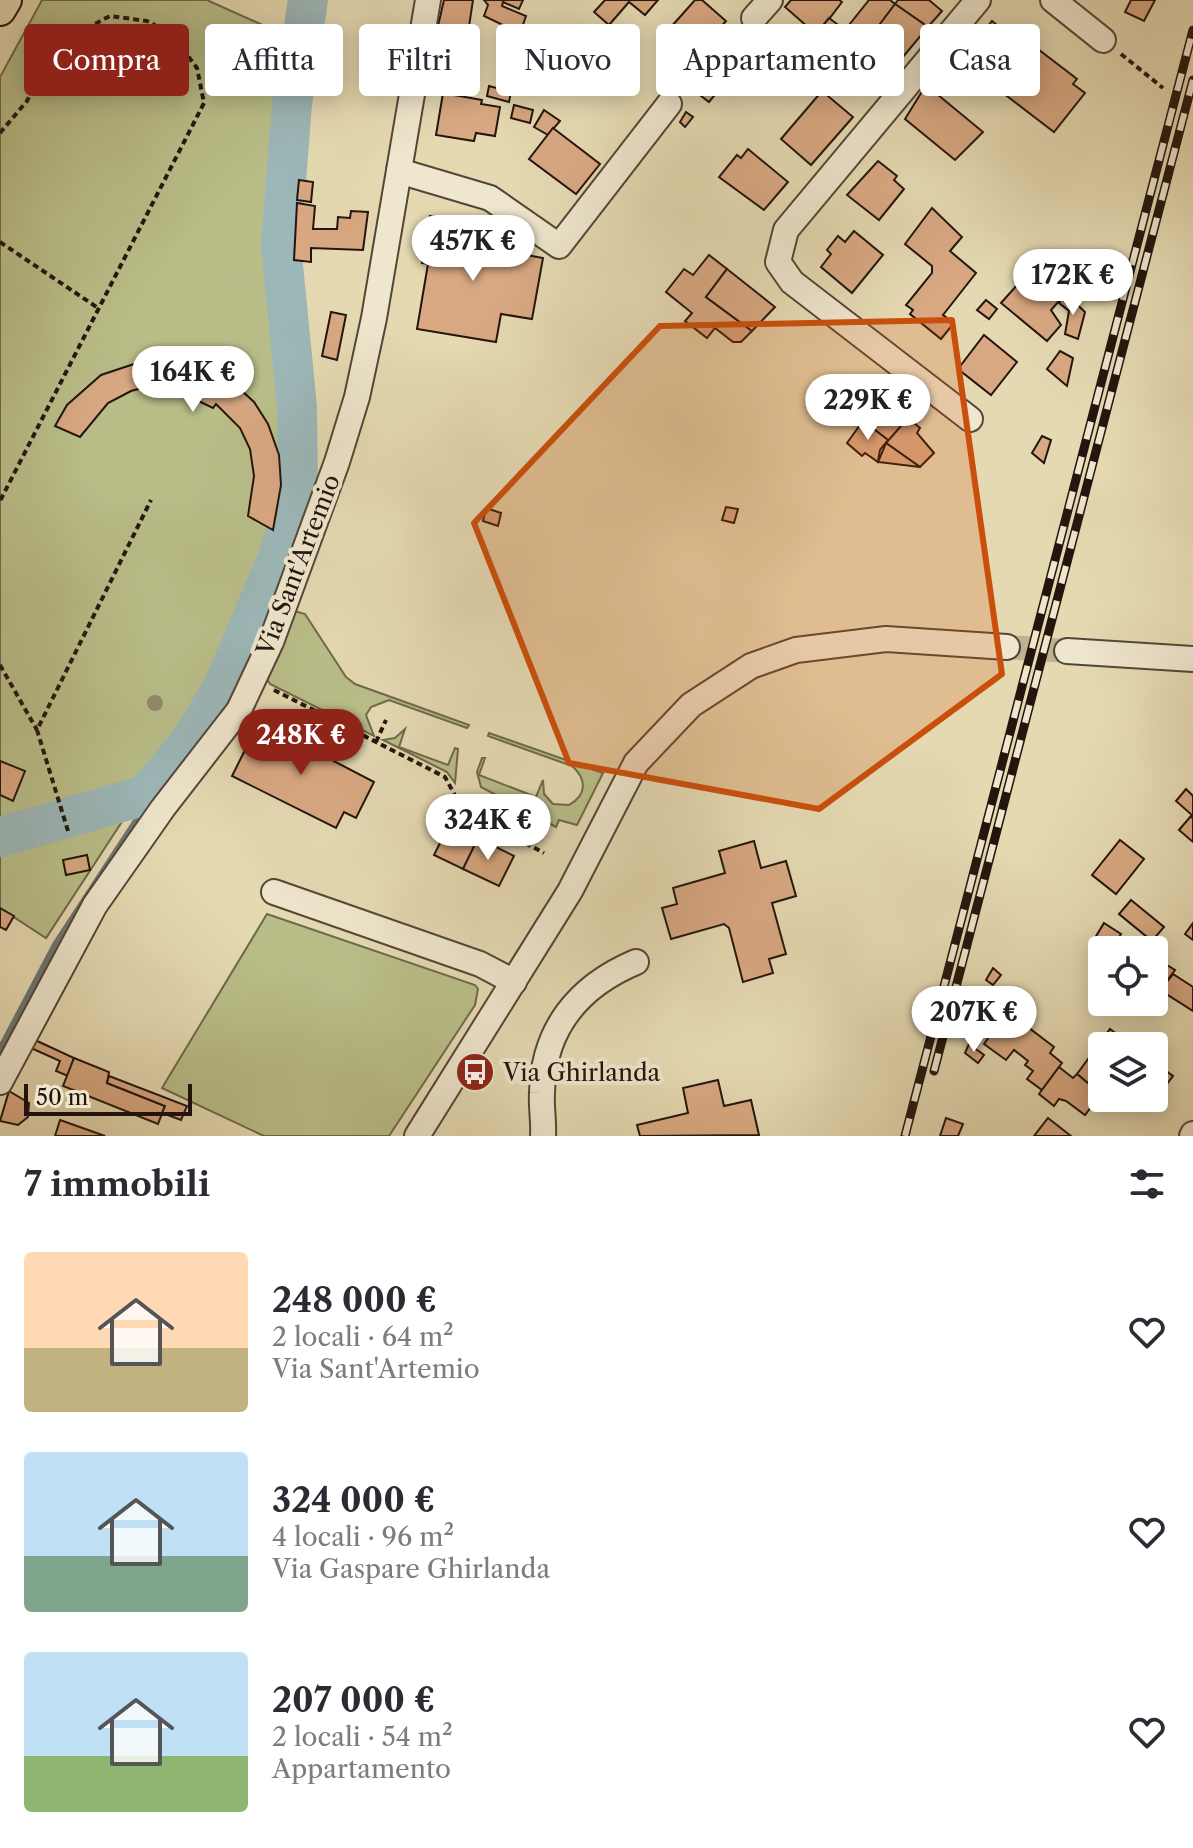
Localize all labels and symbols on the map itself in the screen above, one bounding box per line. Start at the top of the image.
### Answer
pin: 457K € [408,215,538,283]
pin: 172K € [1008,249,1138,317]
pin: 164K € [128,346,258,414]
pin: 229K € [803,374,933,442]
street label: Via Sant'Artemio [250,470,346,661]
pin: 248K € [236,709,366,777]
pin: 324K € [423,794,553,862]
pin: 207K € [909,986,1039,1054]
bus stop icon: Via Ghirlanda [454,1051,496,1093]
place label: Via Ghirlanda [502,1058,661,1087]
scale bar [24,1080,192,1116]

